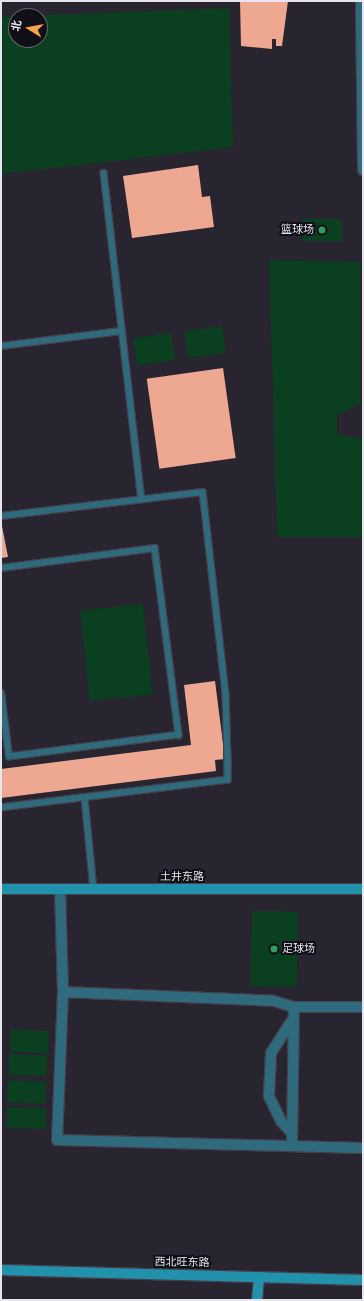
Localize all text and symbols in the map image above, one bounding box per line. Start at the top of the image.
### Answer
north arrow [8,8,48,48]
text: 北 [9,19,24,32]
place label: 篮球场 [281,223,314,237]
marker: 篮球场 [317,225,327,235]
street label: 土井东路 [160,870,204,884]
place label: 足球场 [282,942,315,956]
marker: 足球场 [269,944,279,954]
street label: 西北旺东路 [154,1256,210,1270]

